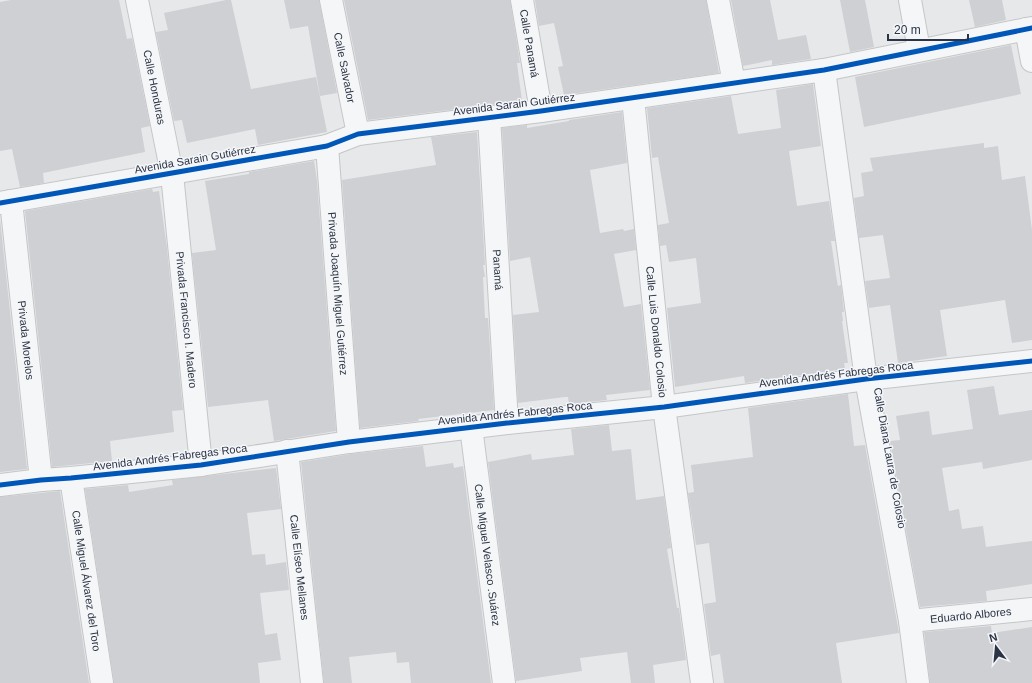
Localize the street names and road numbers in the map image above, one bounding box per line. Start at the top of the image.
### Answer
street label: Calle Panamá [518,8,541,79]
street label: Calle Salvador [332,31,358,104]
street label: Calle Honduras [141,49,168,126]
street label: Avenida Sarain Gutiérrez [452,91,576,117]
street label: Avenida Sarain Gutiérrez [134,142,256,176]
street label: Privada Joaquín Miguel Gutiérrez [326,212,350,376]
street label: Panamá [491,249,505,291]
street label: Privada Francisco I. Madero [174,251,199,389]
street label: Calle Luis Donaldo Colosio [644,265,669,398]
street label: Privada Morelos [16,300,36,381]
street label: Avenida Andrés Fabregas Roca [758,358,915,389]
street label: Calle Diana Laura de Colosio [872,386,908,530]
street label: Avenida Andrés Fabregas Roca [437,399,594,427]
street label: Avenida Andrés Fabregas Roca [92,441,249,472]
street label: Calle Miguel Velasco .Suárez [472,483,503,627]
street label: Calle Miguel Álvarez del Toro [70,510,103,652]
street label: Calle Elíseo Mellanes [288,514,311,621]
street label: Eduardo Albores [930,605,1012,625]

